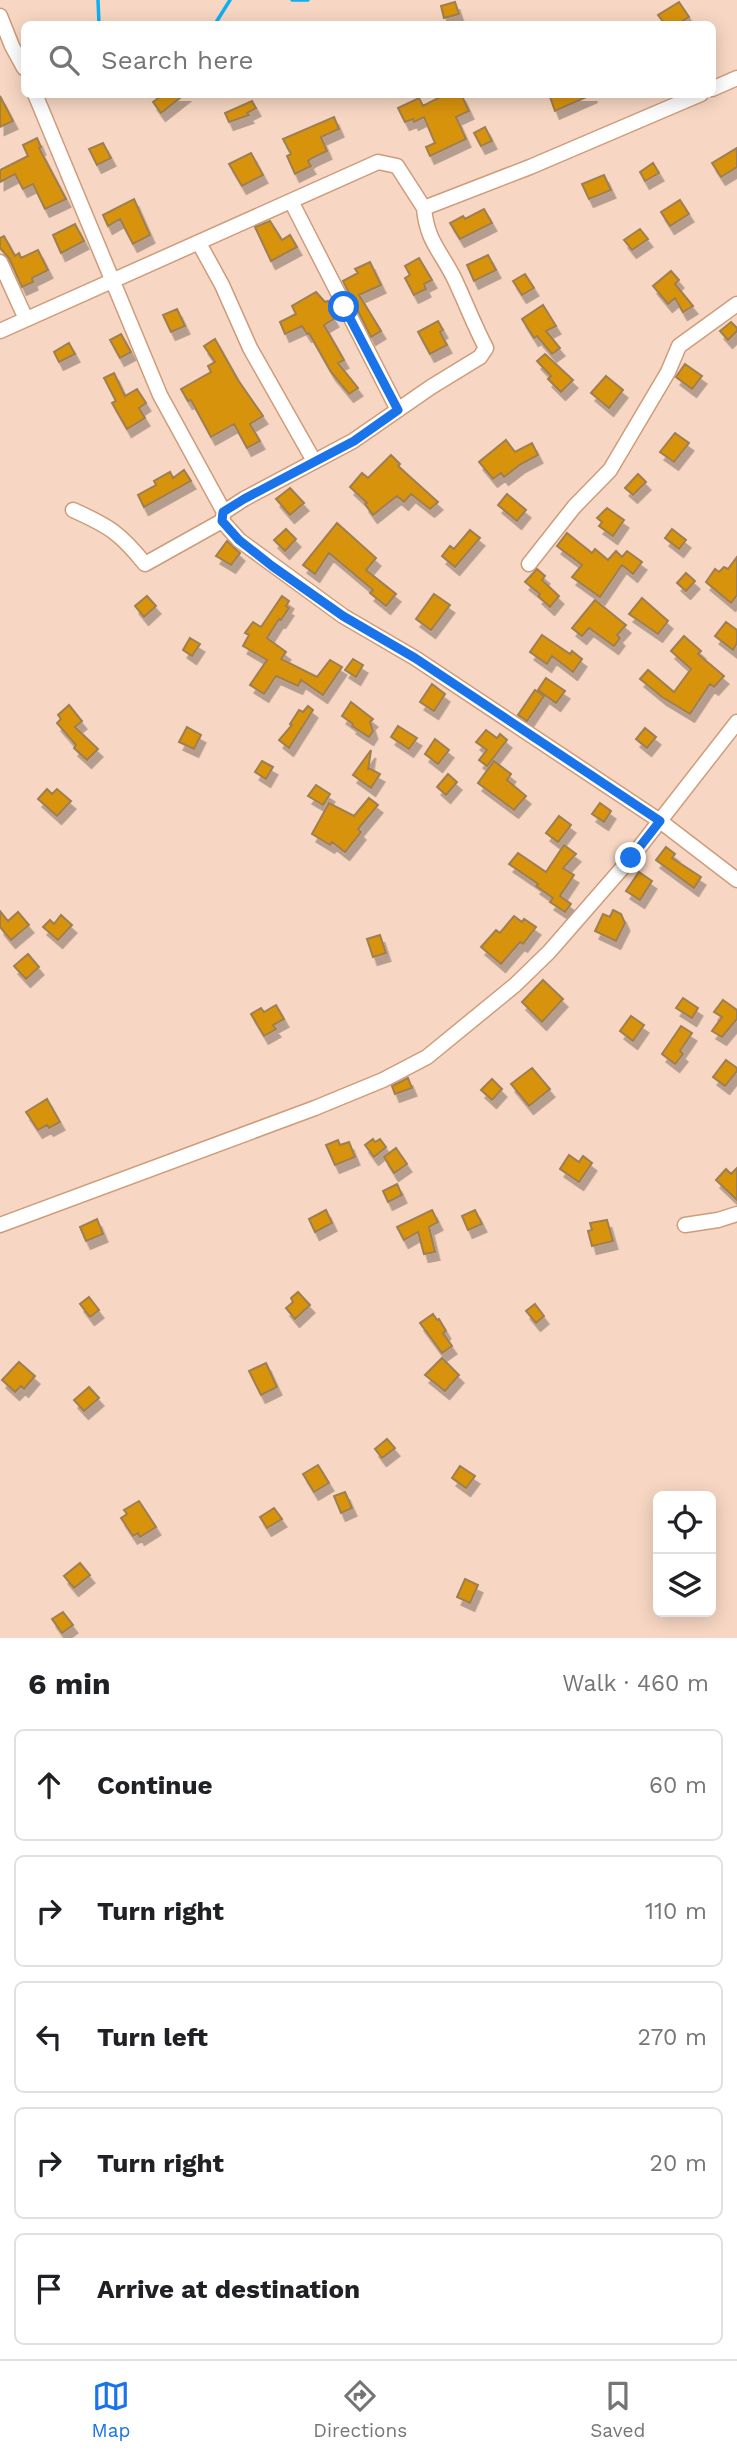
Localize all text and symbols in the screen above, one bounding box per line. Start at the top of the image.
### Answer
search box [21,21,716,98]
icon: search [45,41,83,79]
text: Search here [101,45,253,75]
route start [328,291,359,322]
route end [615,842,646,873]
map controls [653,1491,716,1617]
button: locate [653,1491,716,1554]
button: layers [653,1554,716,1617]
text: 6 min [28,1666,111,1701]
text: Walk · 460 m [562,1670,709,1697]
icon: ahead [30,1766,68,1804]
text: Continue [97,1770,213,1800]
text: 60 m [649,1772,707,1799]
icon: right [30,1892,68,1930]
text: Turn right [97,1896,224,1926]
text: 110 m [645,1898,707,1925]
icon: left [30,2018,68,2056]
text: Turn left [97,2022,208,2052]
text: 270 m [638,2024,707,2051]
icon: right [30,2144,68,2182]
text: Turn right [97,2148,224,2178]
text: 20 m [650,2150,707,2177]
icon: arrive [30,2270,68,2308]
text: Arrive at destination [97,2274,360,2304]
tab: Map [92,2377,130,2442]
tab: Directions [313,2377,407,2442]
tab: Saved [590,2377,645,2442]

